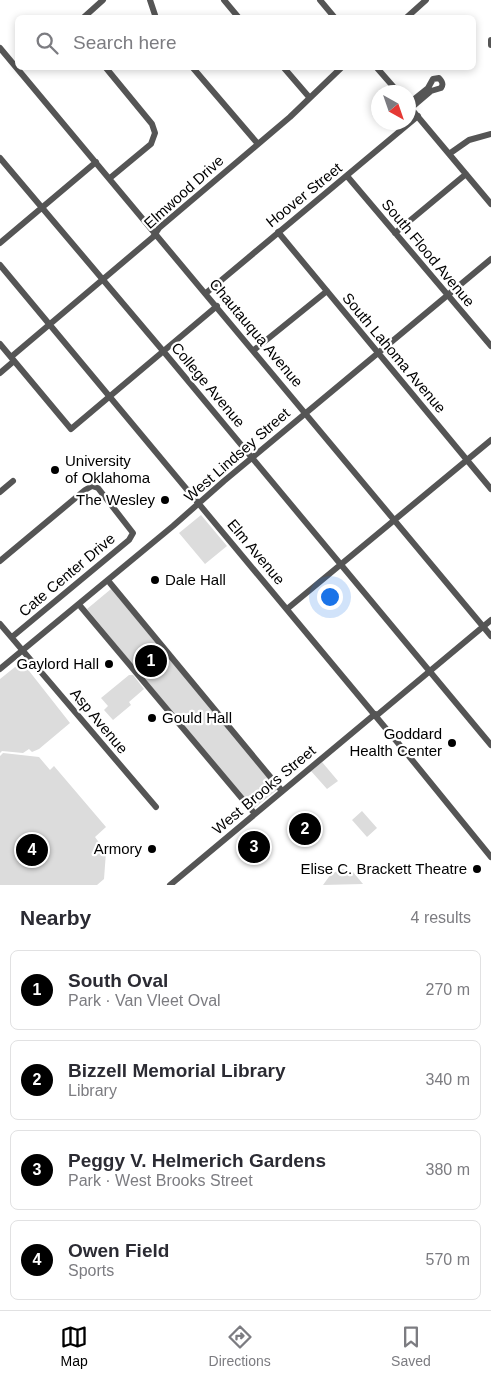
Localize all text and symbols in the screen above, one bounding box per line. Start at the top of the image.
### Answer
search box [15,15,476,70]
icon: search [33,29,61,57]
text: Search here [73,32,177,53]
north arrow [371,85,416,130]
street label: Elmwood Drive [140,152,227,232]
street label: Hoover Street [262,158,346,230]
street label: South Flood Avenue [379,196,478,310]
street label: Chautauqua Avenue [206,275,307,390]
street label: South Lahoma Avenue [339,289,450,416]
street label: College Avenue [168,339,249,430]
street label: West Lindsey Street [181,404,293,505]
place label: University of Oklahoma [65,452,151,486]
marker: University of Oklahoma [49,464,61,476]
place label: The Wesley [76,491,155,508]
marker: The Wesley [159,494,171,506]
street label: Elm Avenue [224,516,289,588]
street label: Cate Center Drive [15,530,118,620]
place label: Dale Hall [165,571,226,588]
marker: Dale Hall [149,574,161,586]
your location [317,584,343,610]
pin: 1 [135,642,167,680]
place label: Gaylord Hall [16,655,99,672]
marker: Gaylord Hall [103,658,115,670]
street label: Asp Avenue [67,685,132,757]
place label: Gould Hall [162,709,232,726]
marker: Gould Hall [146,712,158,724]
place label: Goddard Health Center [349,725,442,759]
marker: Goddard Health Center [446,737,458,749]
street label: West Brooks Street [209,741,319,838]
pin: 2 [289,810,321,848]
pin: 3 [238,828,270,866]
pin: 4 [16,831,48,869]
place label: Armory [94,840,142,857]
marker: Armory [146,843,158,855]
place label: Elise C. Brackett Theatre [301,860,467,877]
marker: Elise C. Brackett Theatre [471,863,483,875]
text: Nearby [20,906,91,929]
text: 4 results [411,909,471,926]
text: South Oval [68,970,168,991]
text: 1 [33,981,41,998]
text: 270 m [426,981,470,998]
text: Park · Van Vleet Oval [68,992,221,1009]
text: Bizzell Memorial Library [68,1060,286,1081]
text: 2 [33,1071,41,1088]
text: 340 m [426,1071,470,1088]
text: Library [68,1082,117,1099]
text: Peggy V. Helmerich Gardens [68,1150,326,1171]
text: 3 [33,1161,41,1178]
text: 380 m [426,1161,470,1178]
text: Park · West Brooks Street [68,1172,253,1189]
text: Owen Field [68,1240,169,1261]
text: 4 [33,1251,41,1268]
text: 570 m [426,1251,470,1268]
text: Sports [68,1262,114,1279]
tab: Map [60,1323,88,1369]
tab: Directions [209,1323,271,1369]
tab: Saved [391,1323,431,1369]

